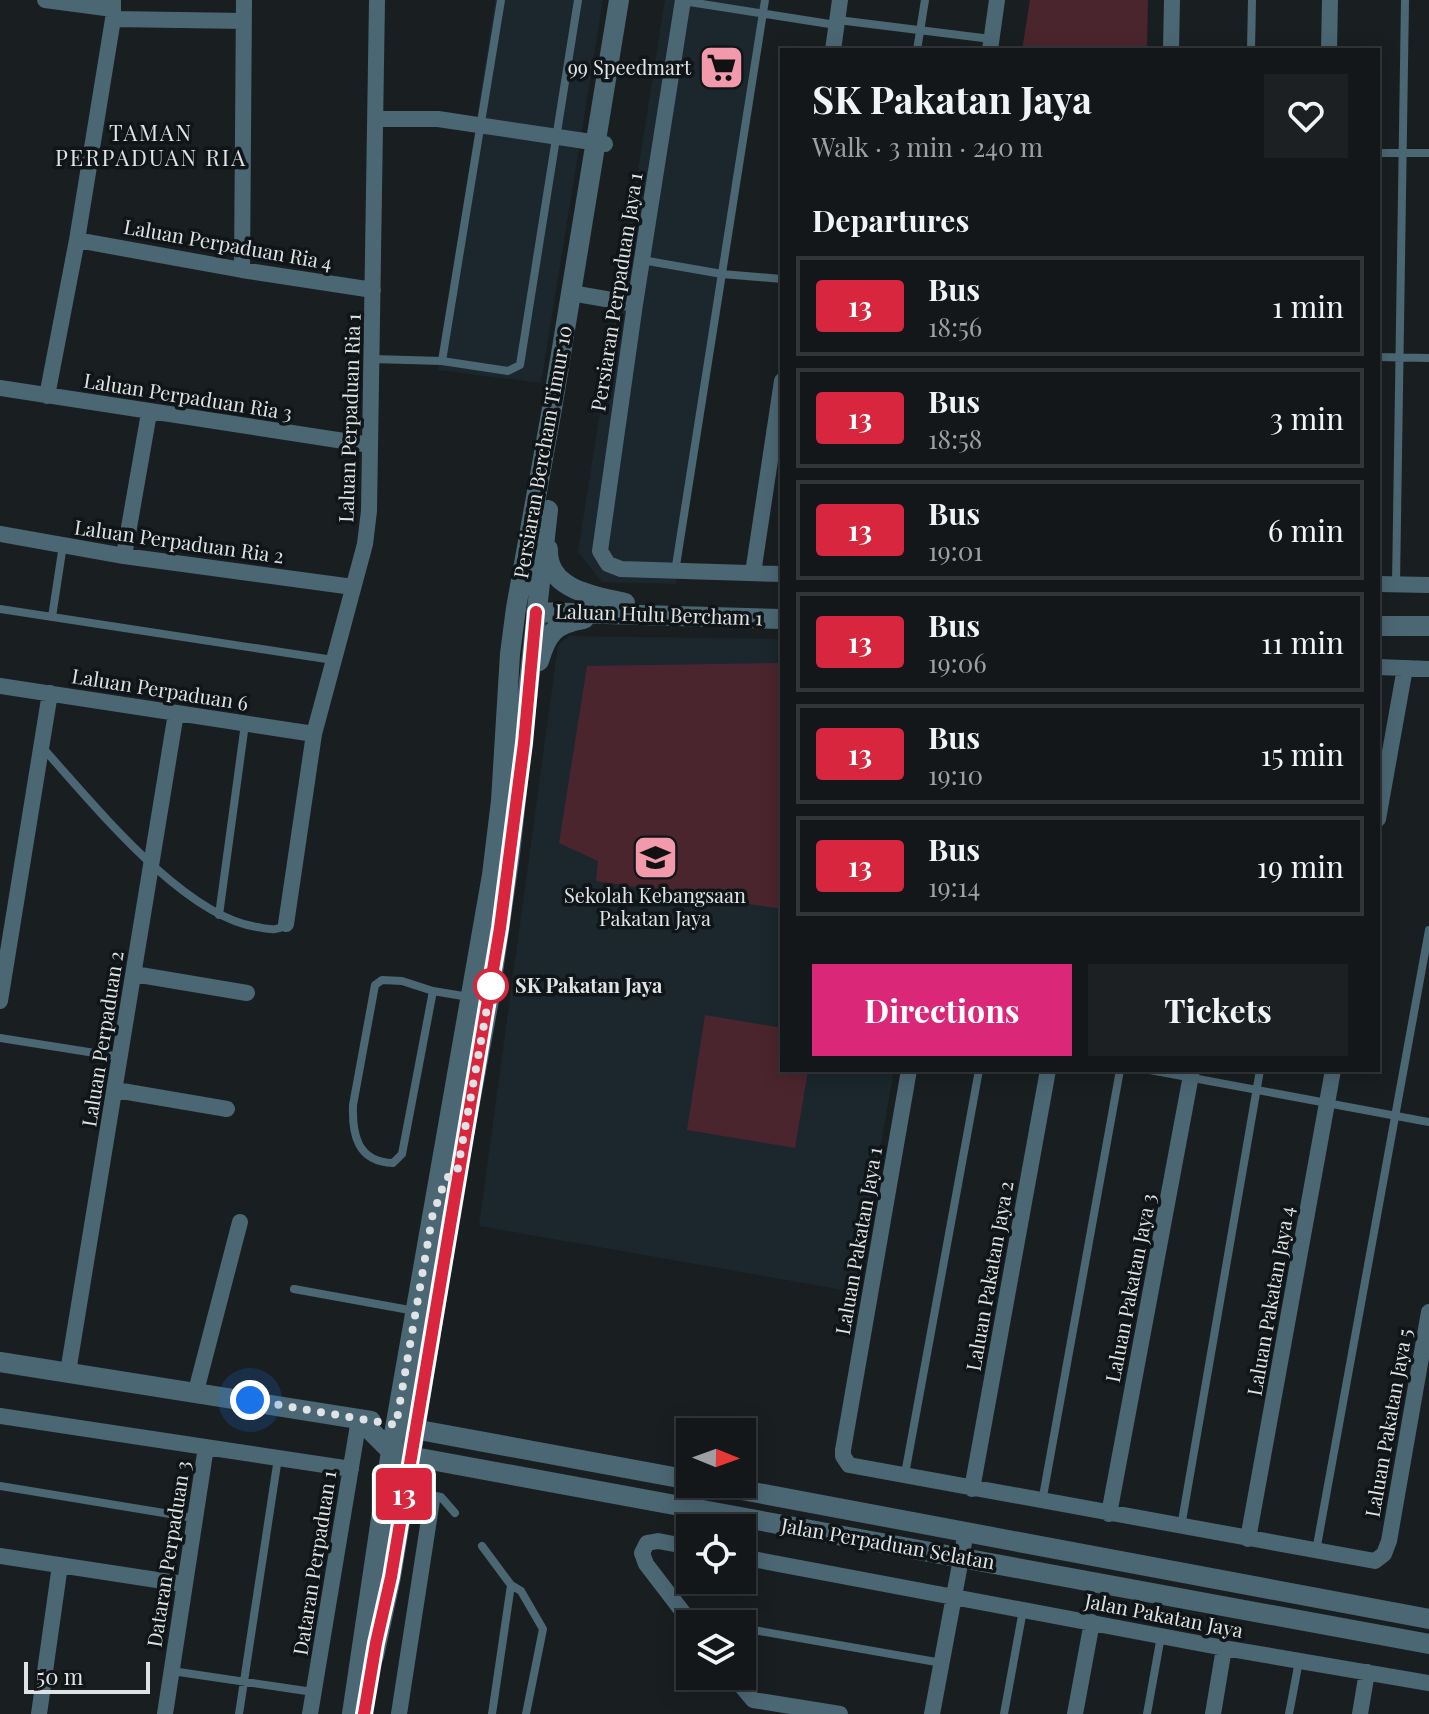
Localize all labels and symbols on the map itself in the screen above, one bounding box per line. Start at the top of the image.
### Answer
supermarket icon: 99 Speedmart [698,44,746,92]
place label: 99 Speedmart [568,53,692,80]
district label: TAMAN PERPADUAN RIA [55,117,247,172]
street label: Persiaran Perpaduan Jaya 1 [583,171,648,413]
street label: Laluan Perpaduan Ria 4 [122,212,335,275]
street label: Laluan Perpaduan Ria 1 [331,313,366,523]
street label: Persiaran Bercham Timur 10 [506,323,577,580]
street label: Laluan Perpaduan Ria 3 [82,366,294,425]
street label: Laluan Perpaduan Ria 2 [73,512,286,569]
street label: Laluan Hulu Bercham 1 [555,596,763,631]
street label: Laluan Perpaduan 6 [70,661,250,716]
school or university icon: Sekolah Kebangsaan Pakatan Jaya [631,833,679,881]
place label: Sekolah Kebangsaan Pakatan Jaya [564,881,746,931]
street label: Laluan Perpaduan 2 [74,949,129,1129]
marker: SK Pakatan Jaya [474,969,508,1003]
place label: SK Pakatan Jaya [515,971,663,998]
street label: Laluan Pakatan Jaya 1 [828,1145,887,1337]
street label: Laluan Pakatan Jaya 2 [959,1179,1019,1373]
street label: Laluan Pakatan Jaya 3 [1098,1191,1161,1384]
street label: Laluan Pakatan Jaya 4 [1240,1204,1300,1398]
street label: Laluan Pakatan Jaya 5 [1358,1326,1417,1519]
your location [230,1380,270,1420]
north arrow [676,1418,756,1498]
street label: Dataran Perpaduan 3 [139,1459,196,1649]
street label: Dataran Perpaduan 1 [286,1468,341,1657]
line badge: 13 [368,1468,440,1520]
street label: Jalan Perpaduan Selatan [778,1510,997,1575]
street label: Jalan Pakatan Jaya [1082,1586,1246,1643]
scale bar [24,1658,150,1694]

